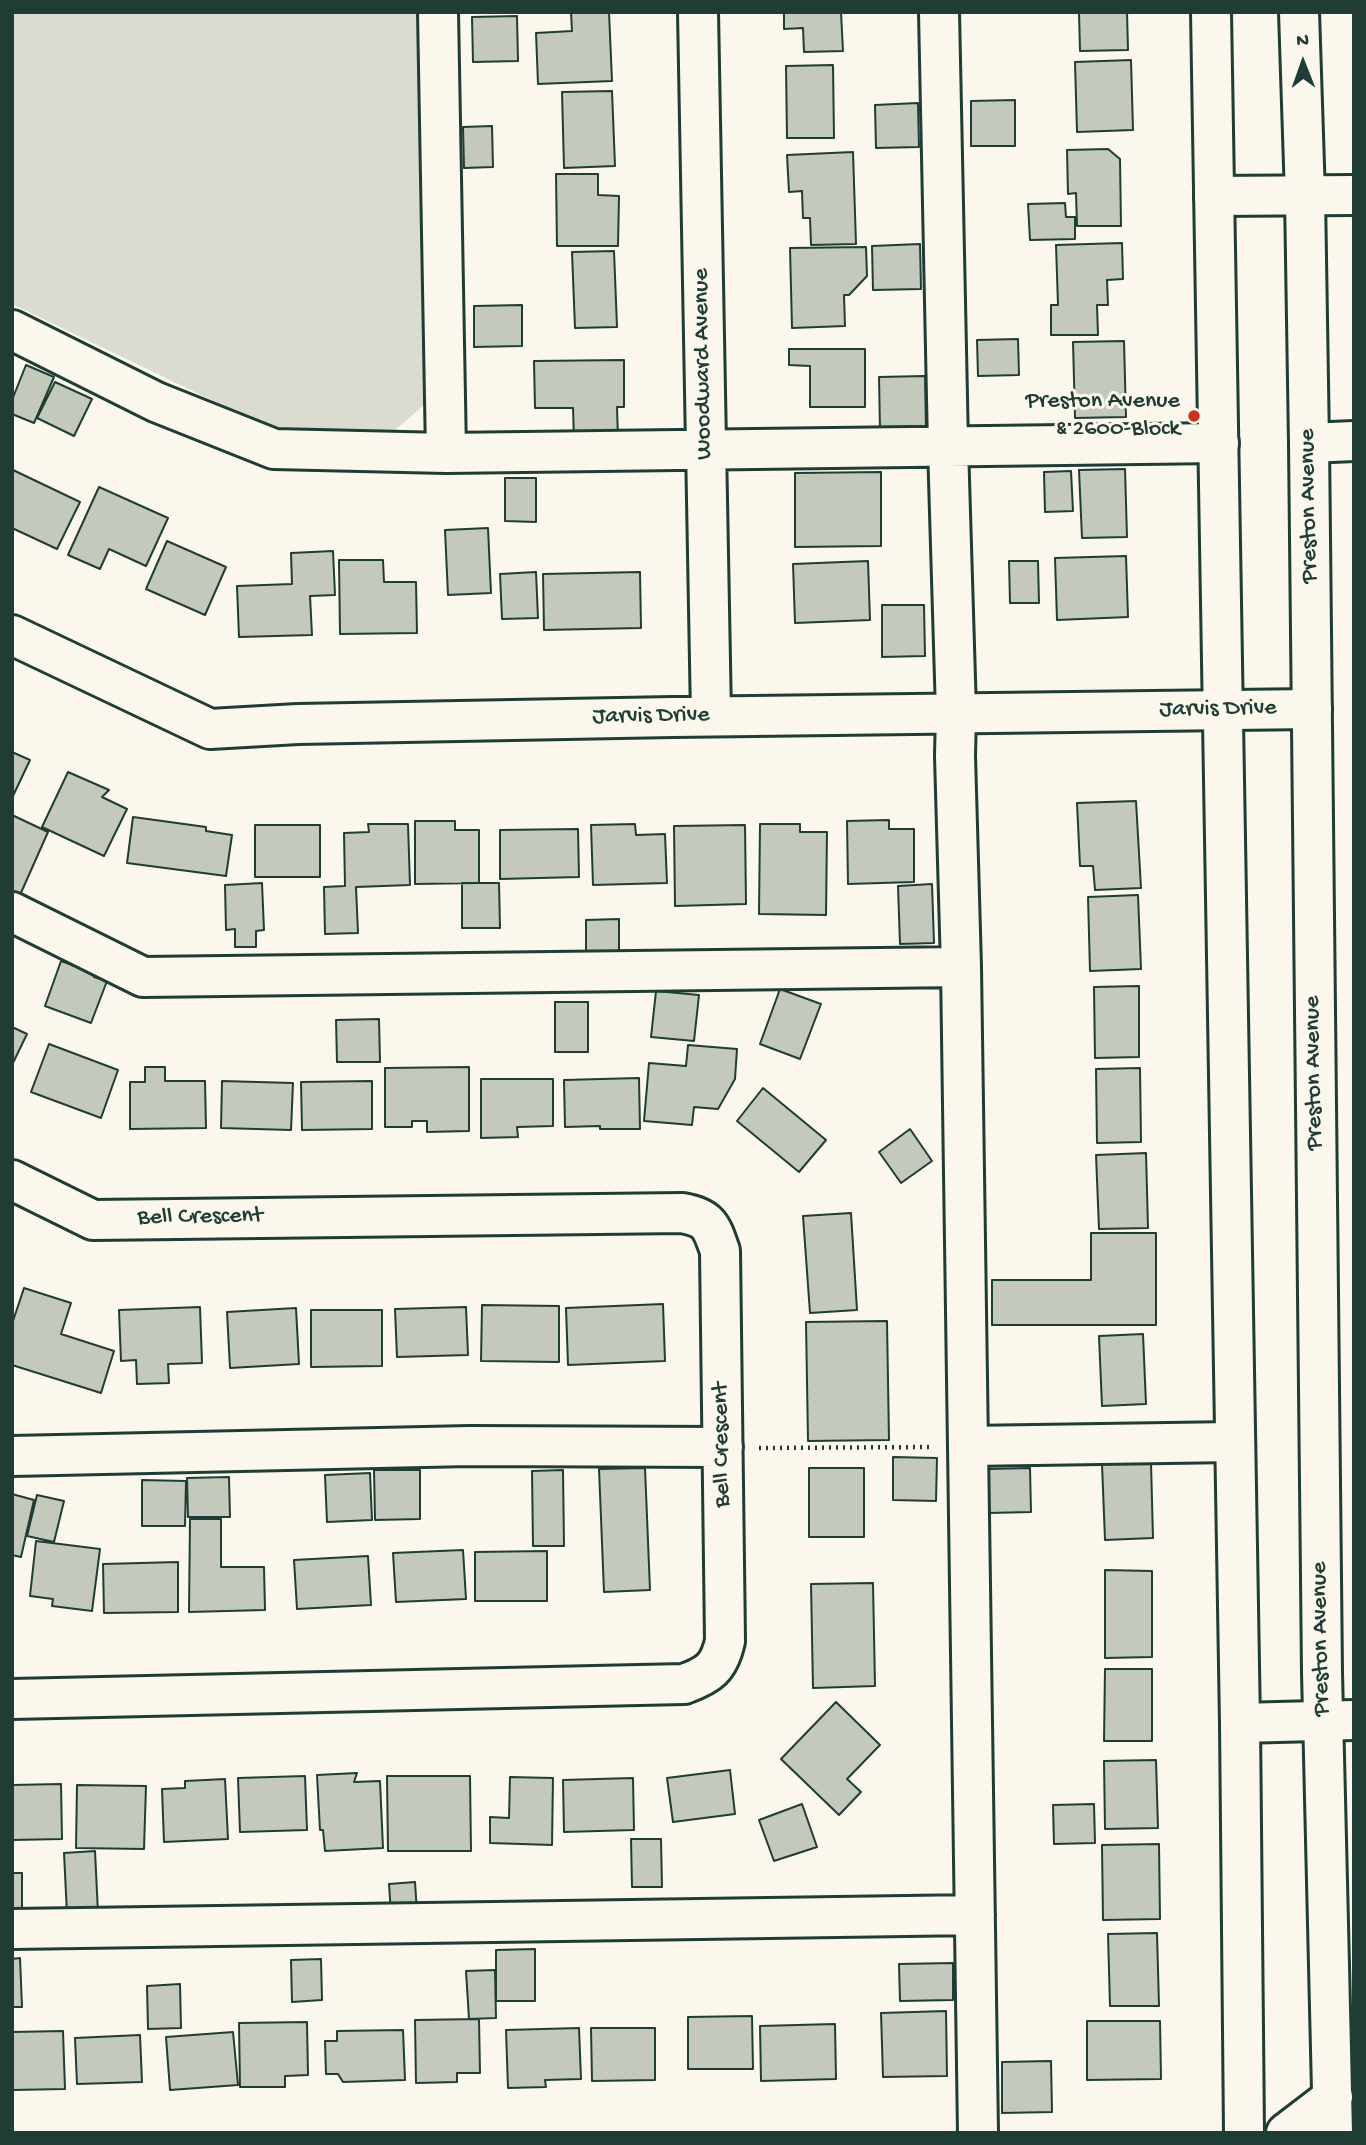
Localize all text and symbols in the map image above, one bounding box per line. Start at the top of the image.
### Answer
north arrow [1268,28,1338,98]
text: N [1296,30,1309,53]
street label: Woodward Avenue [688,268,720,460]
place label: Preston Avenue & 2600-Block [1026,388,1180,444]
marker: Preston Avenue & 2600-Block [1186,408,1202,424]
street label: Preston Avenue [1294,429,1326,583]
street label: Jarvis Drive [1159,695,1277,725]
street label: Jarvis Drive [592,702,710,732]
street label: Preston Avenue [1299,996,1331,1150]
street label: Bell Crescent [137,1203,263,1233]
street label: Bell Crescent [708,1382,738,1508]
street label: Preston Avenue [1306,1562,1338,1716]

